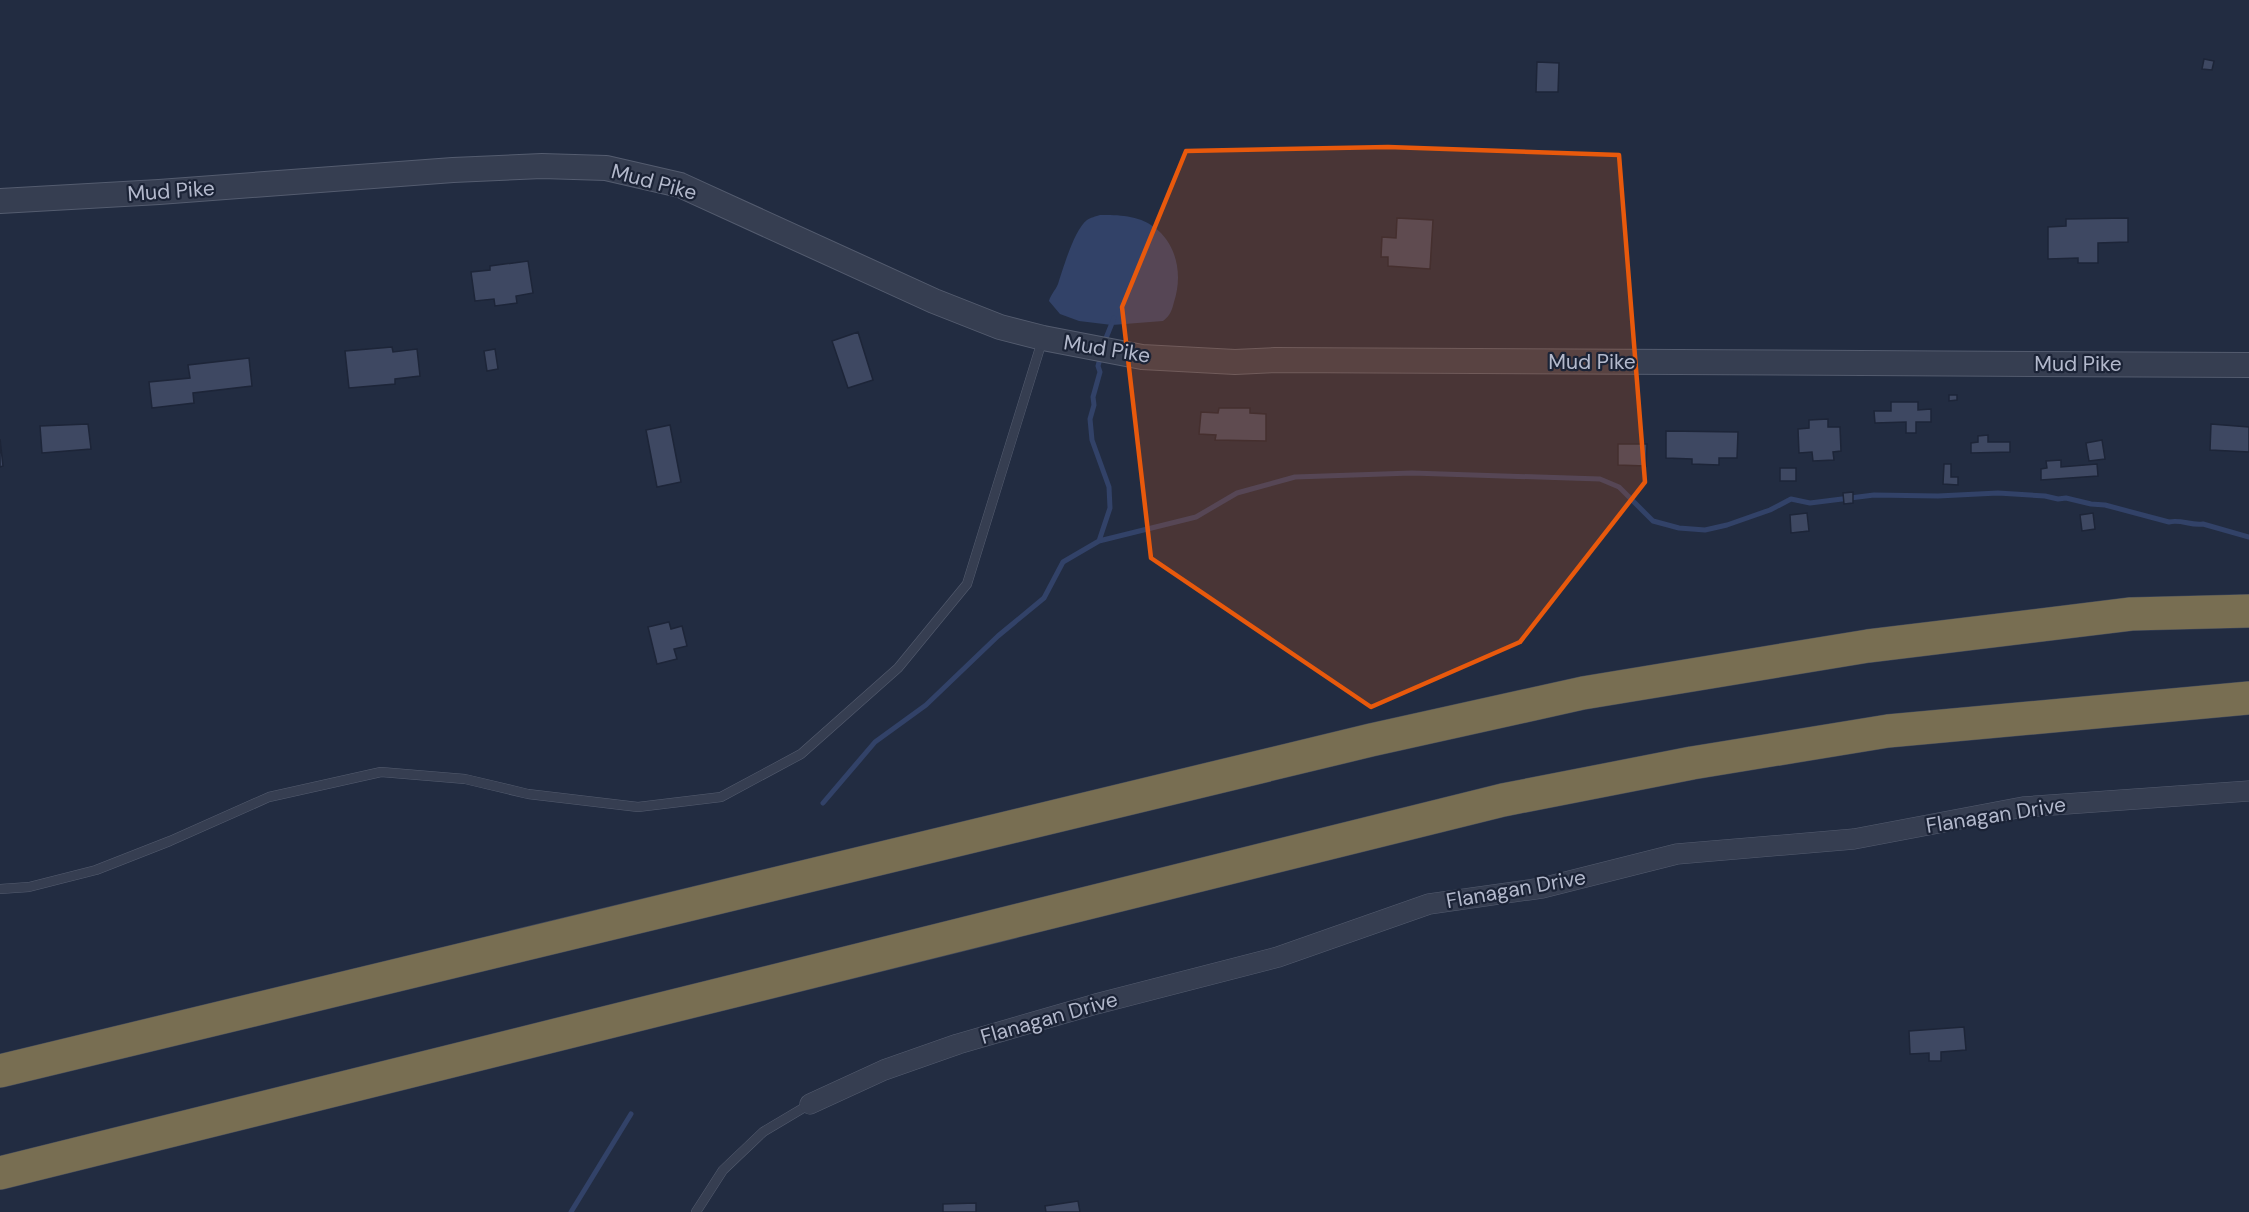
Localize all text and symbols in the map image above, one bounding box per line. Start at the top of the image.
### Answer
street label: Mud Pike [608,157,700,207]
street label: Mud Pike [126,174,216,208]
street label: Mud Pike [1062,328,1152,370]
street label: Mud Pike [1548,348,1636,376]
street label: Mud Pike [2034,350,2122,378]
street label: Flanagan Drive [1924,790,2068,840]
street label: Flanagan Drive [1444,863,1588,915]
street label: Flanagan Drive [977,985,1121,1051]

